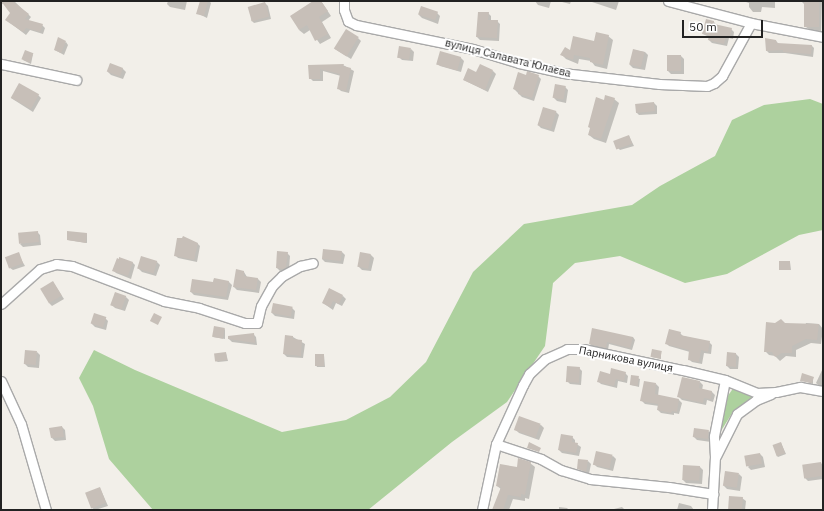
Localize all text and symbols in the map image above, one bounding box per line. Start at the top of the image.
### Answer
scale bar [684,12,765,38]
text: 50 m [689,19,717,34]
street label: вулиця Салавата Юлаєва [444,36,572,80]
street label: Парникова вулиця [578,343,674,375]

